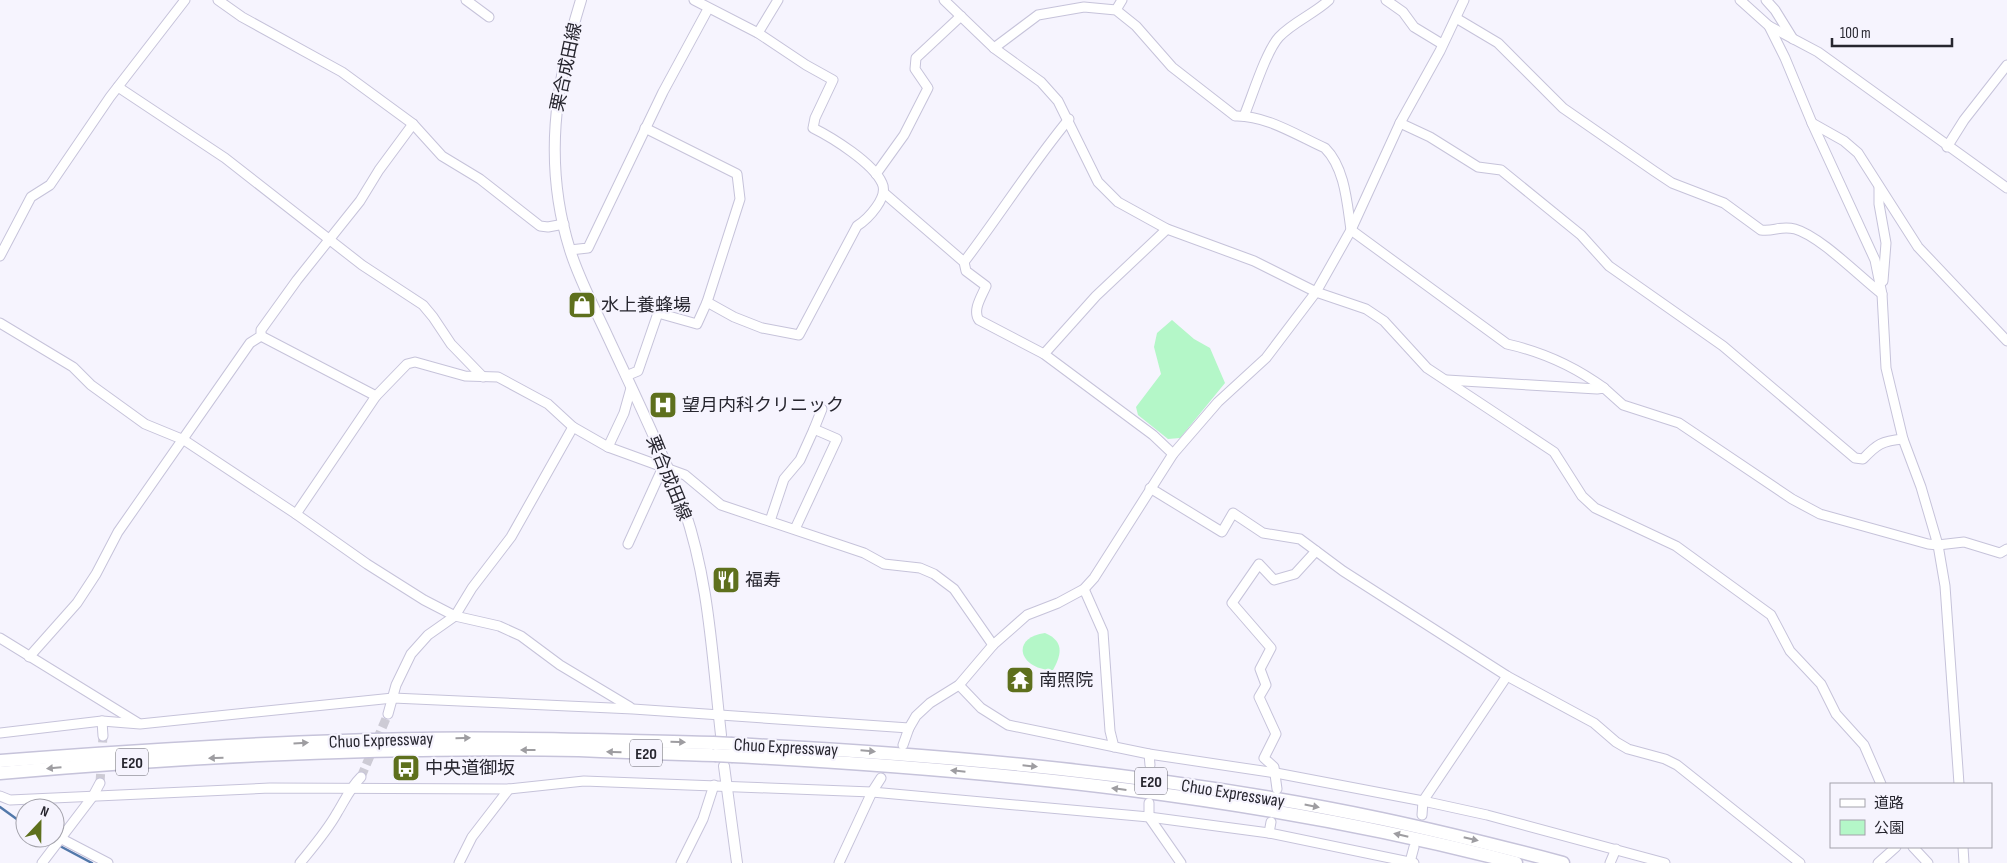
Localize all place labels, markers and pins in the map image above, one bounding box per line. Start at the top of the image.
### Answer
shop icon: 水上養蜂場 [567,290,597,320]
place label: 水上養蜂場 [601,295,691,316]
hospital icon: 望月内科クリニック [648,390,678,420]
place label: 望月内科クリニック [682,395,844,416]
restaurant icon: 福寿 [711,565,741,595]
place label: 福寿 [745,570,781,591]
temple icon: 南照院 [1005,665,1035,695]
place label: 南照院 [1039,670,1093,691]
bus stop icon: 中央道御坂 [391,753,421,783]
place label: 中央道御坂 [425,758,515,779]

